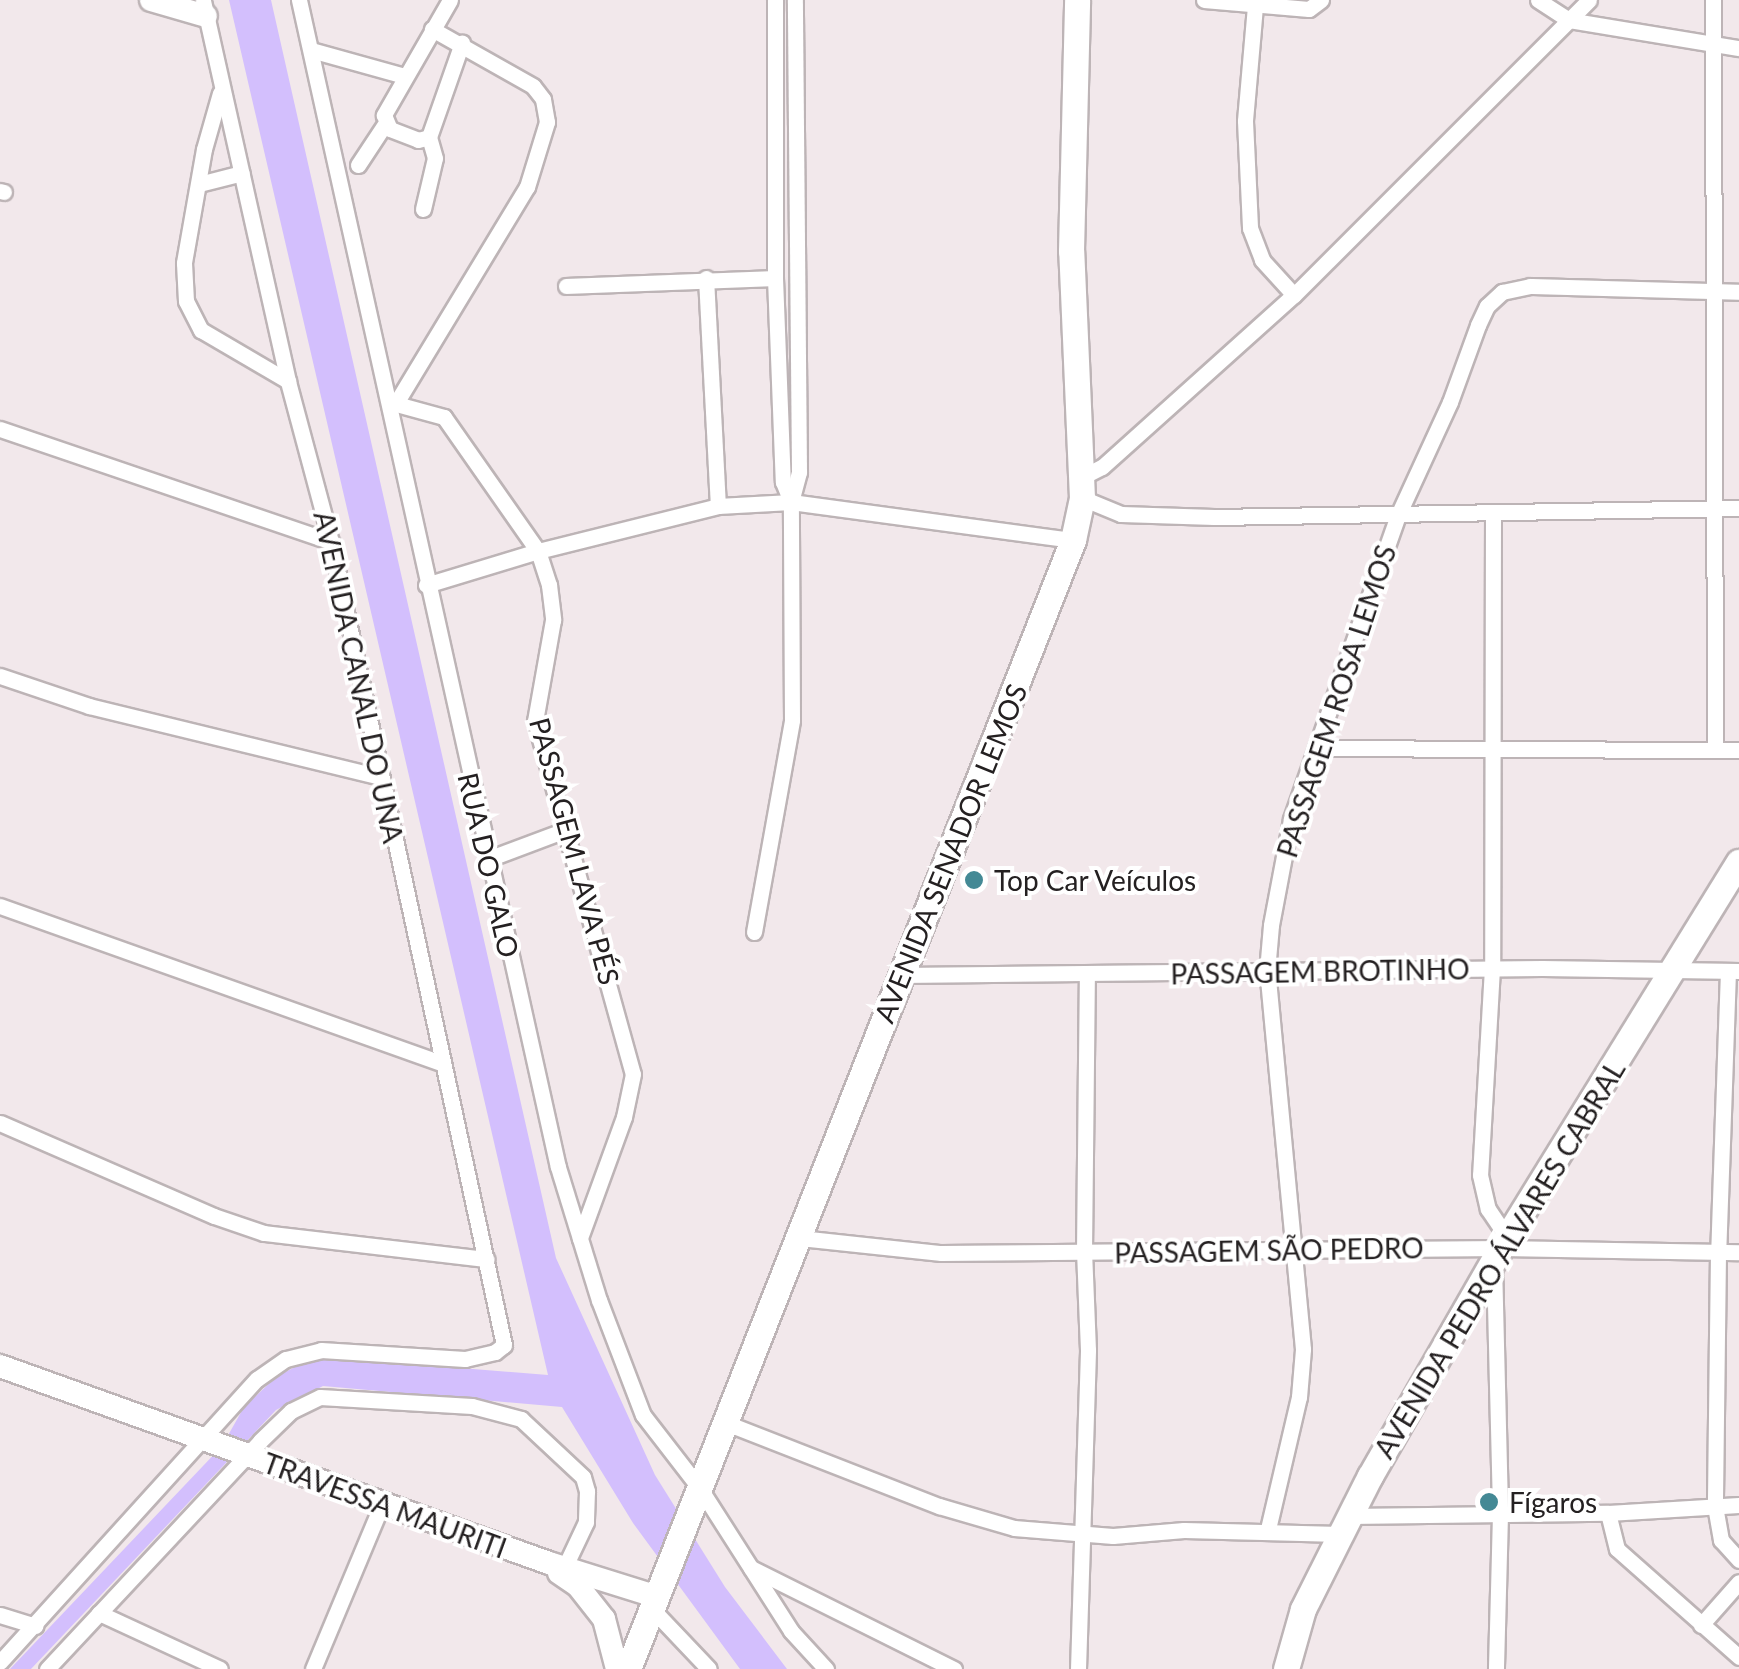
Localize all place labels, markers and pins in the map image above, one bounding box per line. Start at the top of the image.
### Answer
place label: Top Car Veículos [994,863,1198,897]
marker: Top Car Veículos [963,869,985,891]
place label: Fígaros [1509,1485,1597,1519]
marker: Fígaros [1478,1491,1500,1513]

